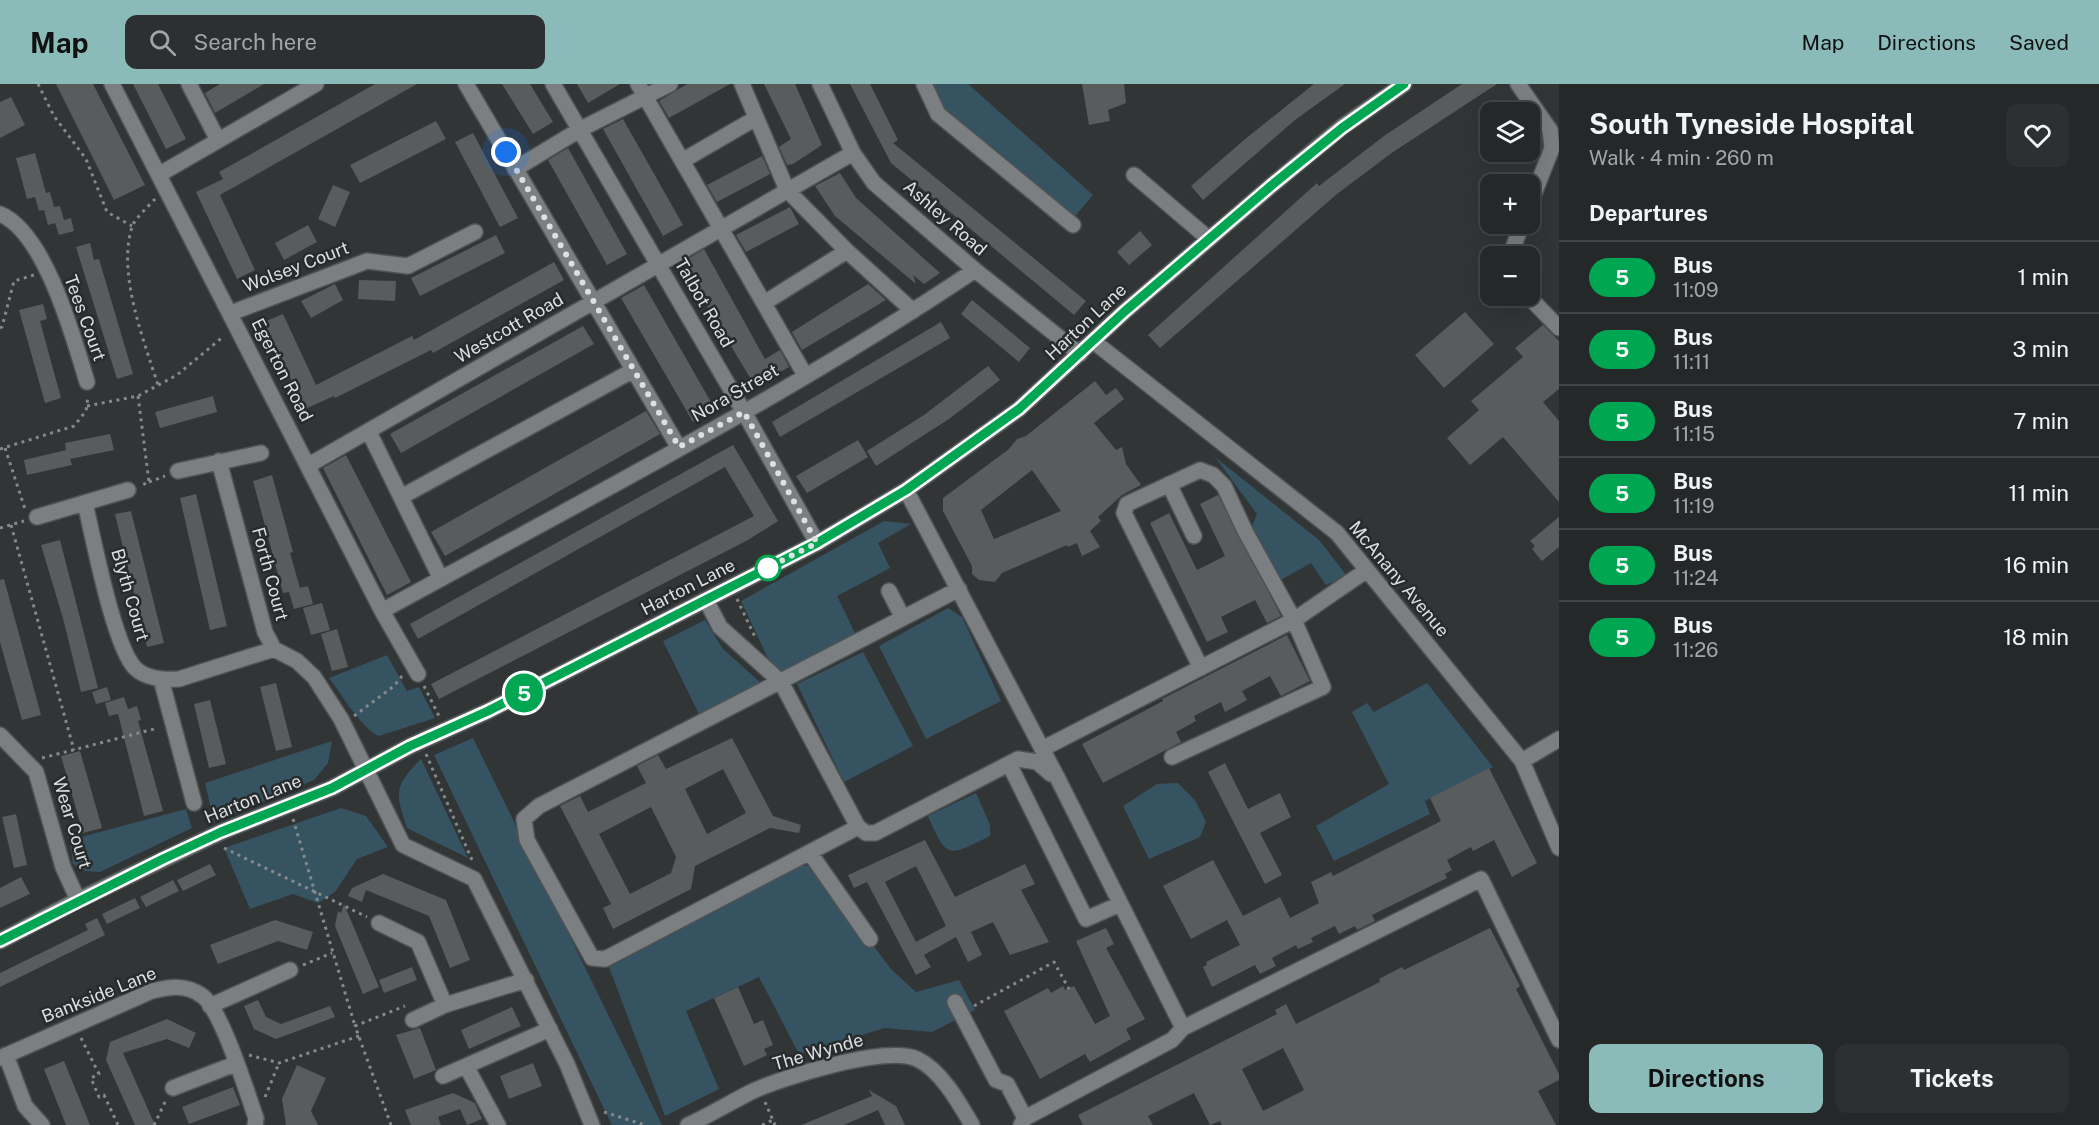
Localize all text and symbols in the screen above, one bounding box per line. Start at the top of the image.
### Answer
search box [125,15,545,69]
text: Map [30,26,89,59]
icon: search [146,26,179,59]
text: Search here [194,29,317,55]
text: Map [1802,30,1844,55]
text: Directions [1877,30,1976,55]
text: Saved [2009,30,2069,55]
map controls [1480,102,1540,306]
button: layers [1480,102,1540,162]
button: heart [2006,104,2069,167]
text: South Tyneside Hospital [1589,107,1914,140]
your location [491,137,521,167]
text: Walk · 4 min · 260 m [1589,146,1774,170]
button: + [1480,174,1540,234]
street label: Ashley Road [899,176,991,260]
text: Departures [1589,200,1708,226]
street label: Wolsey Court [240,237,352,296]
button: − [1480,246,1540,306]
text: Bus [1673,252,1713,278]
street label: Talbot Road [670,254,738,351]
text: 1 min [2017,264,2069,290]
text: 5 [1615,265,1629,290]
street label: Tees Court [60,272,111,364]
text: 11:09 [1673,278,1718,302]
street label: Harton Lane [1041,279,1130,364]
street label: Westcott Road [451,288,567,367]
street label: Egerton Road [247,315,317,425]
text: Bus [1673,324,1713,350]
text: 3 min [2012,336,2069,362]
text: 5 [1615,337,1629,362]
text: 11:11 [1673,350,1710,374]
street label: Nora Street [687,359,782,426]
text: Bus [1673,396,1713,422]
text: 7 min [2013,408,2069,434]
text: 5 [1615,409,1629,434]
text: 11:15 [1673,422,1715,446]
text: Bus [1673,468,1713,494]
text: 11 min [2008,480,2069,506]
text: 5 [1615,481,1629,506]
text: 11:19 [1673,494,1714,518]
street label: McAnany Avenue [1345,517,1454,641]
street label: Forth Court [248,525,293,623]
text: Bus [1673,540,1713,566]
street label: Blyth Court [107,546,154,644]
text: 16 min [2004,552,2069,578]
text: 5 [1615,553,1629,578]
street label: Harton Lane [637,554,738,619]
unlabelled marker [755,555,781,581]
text: 11:24 [1673,566,1719,590]
text: Bus [1673,612,1713,638]
text: 18 min [2003,624,2069,650]
text: 5 [1615,625,1629,650]
text: 11:26 [1673,638,1719,662]
line badge: 5 [504,674,544,712]
text: 5 [517,681,531,706]
street label: Harton Lane [201,770,304,828]
street label: Wear Court [49,775,96,871]
street label: Bankside Lane [38,962,159,1027]
street label: The Wynde [770,1029,866,1074]
button: Directions [1589,1044,1823,1113]
button: Tickets [1835,1044,2069,1113]

